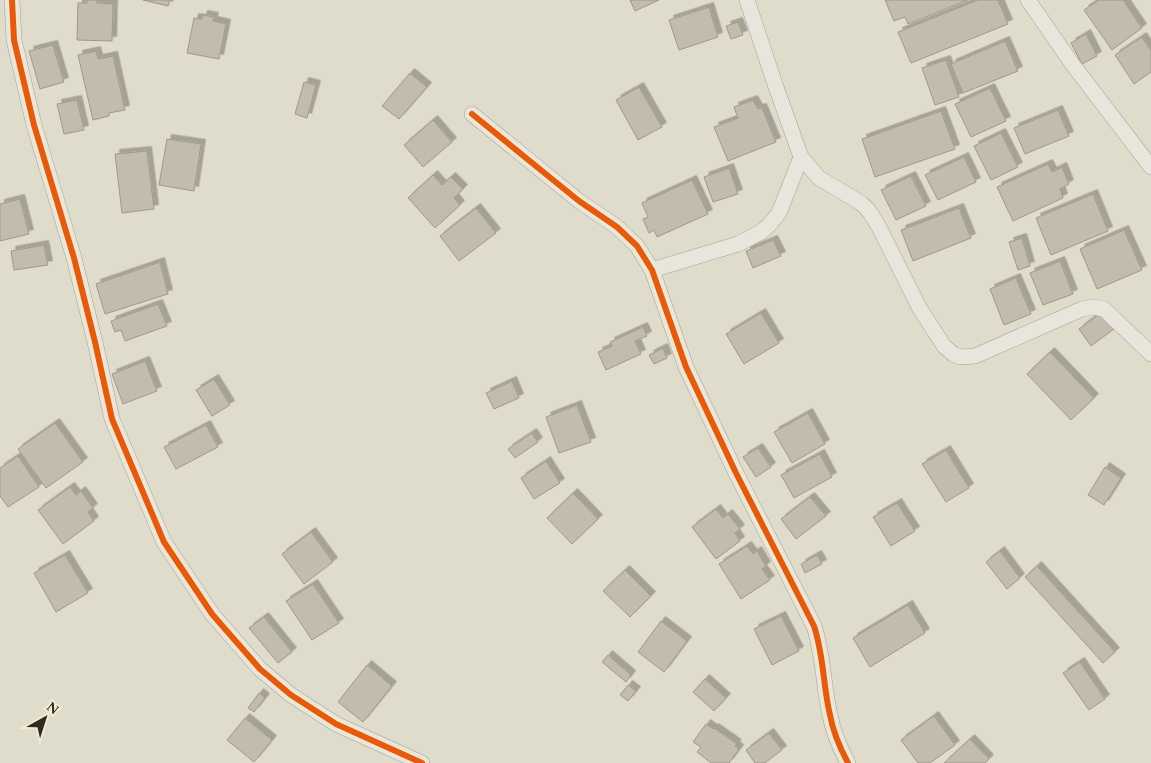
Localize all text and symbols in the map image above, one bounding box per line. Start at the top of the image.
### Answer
north arrow [20,693,70,743]
text: N [42,697,64,720]

